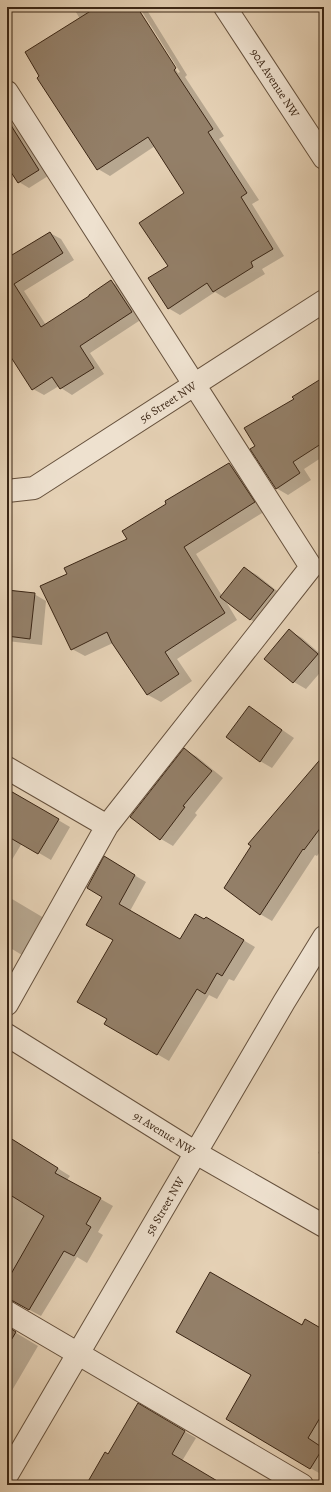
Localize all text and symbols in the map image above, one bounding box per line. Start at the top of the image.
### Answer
street label: 90A Avenue NW [247,45,304,121]
street label: 56 Street NW [136,377,200,426]
street label: 91 Avenue NW [130,1108,199,1159]
street label: 58 Street NW [142,1173,189,1238]

